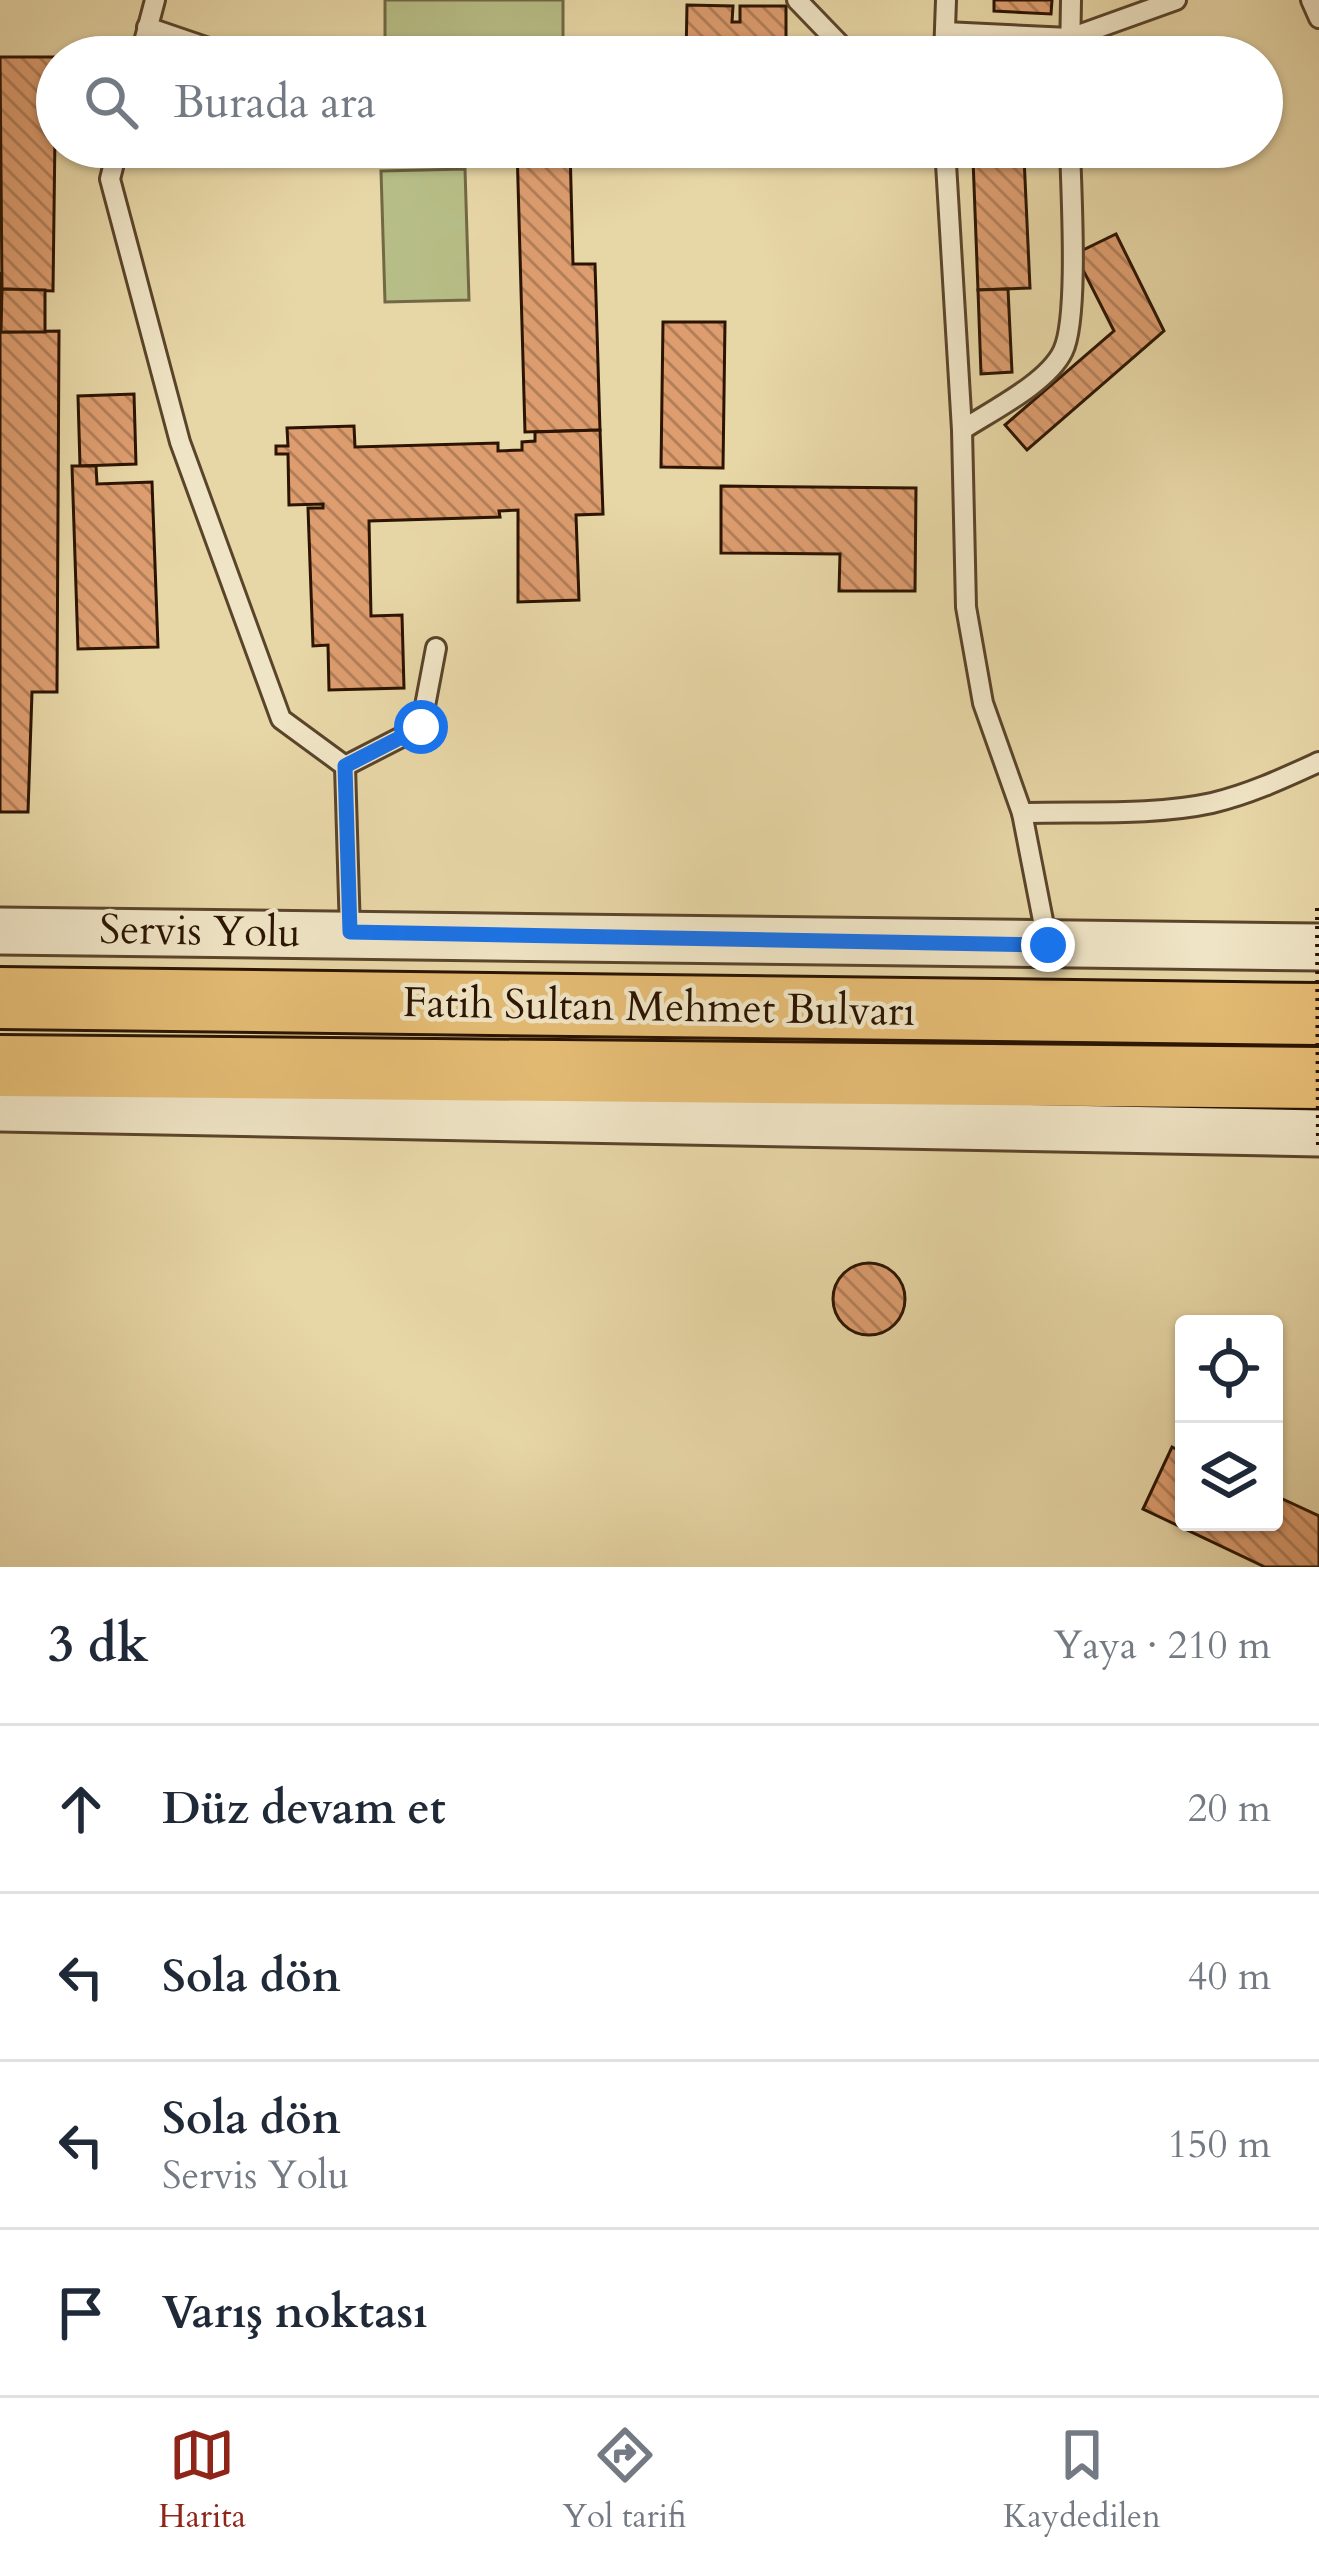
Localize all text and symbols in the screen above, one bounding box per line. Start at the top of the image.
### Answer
search box [36,36,1283,168]
icon: search [78,69,144,135]
text: Burada ara [174,72,376,133]
route start [394,700,448,754]
street label: Servis Yolu [99,901,301,961]
route end [1021,918,1075,972]
street label: Fatih Sultan Mehmet Bulvarı [402,974,916,1040]
map controls [1175,1315,1283,1531]
button: locate [1175,1315,1283,1423]
button: layers [1175,1423,1283,1531]
text: 3 dk [48,1610,149,1680]
text: Yaya · 210 m [1053,1619,1271,1672]
icon: ahead [48,1776,114,1842]
text: Düz devam et [162,1778,446,1839]
text: 20 m [1188,1782,1271,1835]
icon: left [48,1944,114,2010]
text: Sola dön [162,1946,341,2007]
text: 40 m [1188,1950,1271,2003]
text: Sola dön [162,2088,341,2149]
icon: left [48,2112,114,2178]
text: 150 m [1168,2118,1271,2171]
text: Servis Yolu [162,2149,349,2202]
icon: arrive [48,2280,114,2346]
text: Varış noktası [162,2282,428,2343]
tab: Harita [158,2422,246,2539]
tab: Yol tarifi [562,2422,687,2539]
tab: Kaydedilen [1003,2422,1161,2539]

